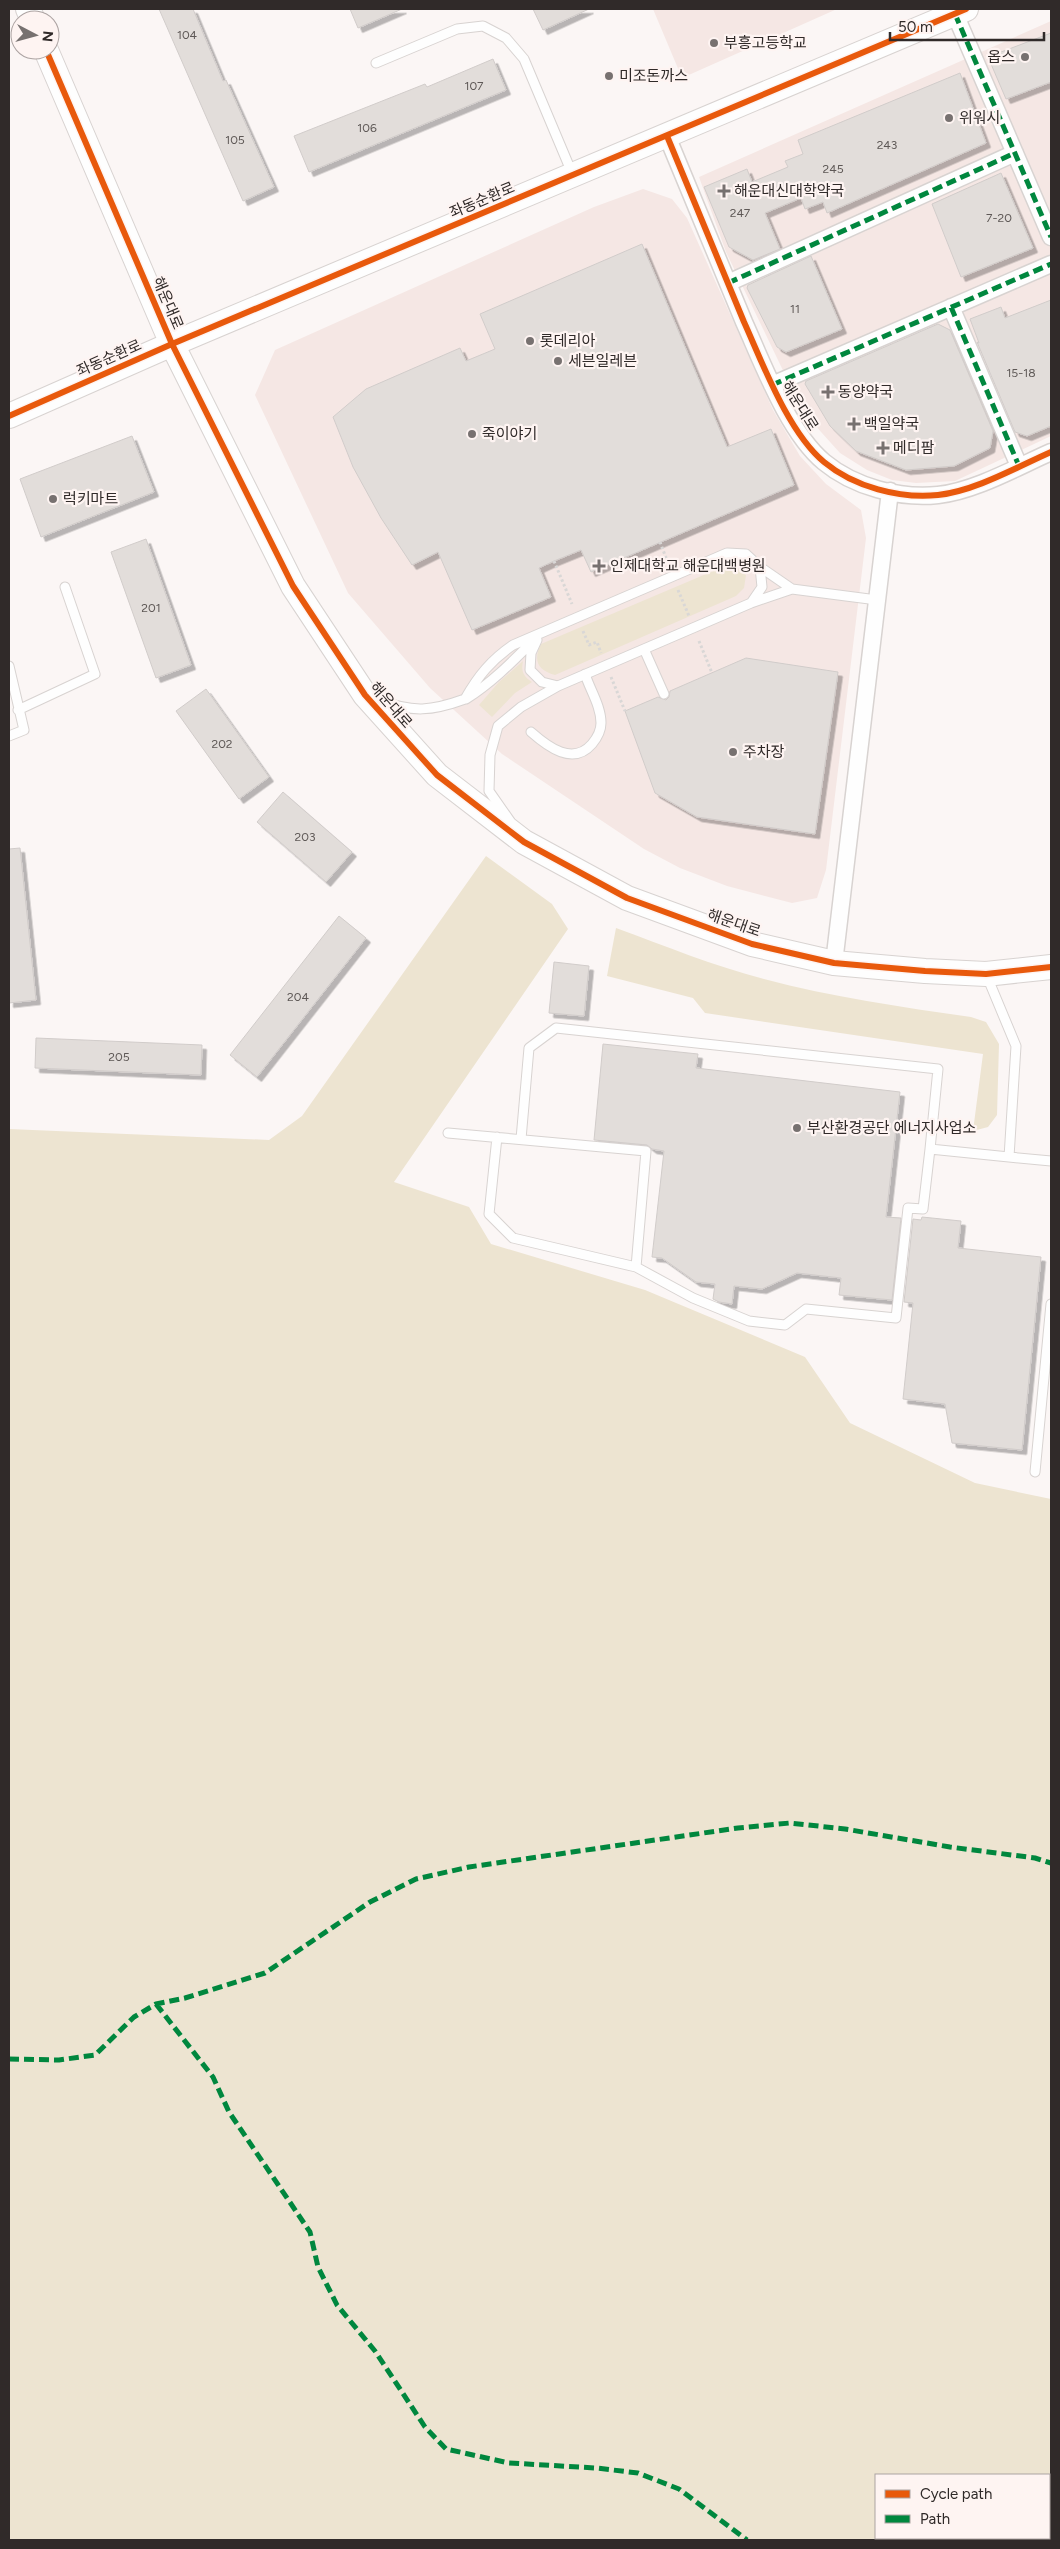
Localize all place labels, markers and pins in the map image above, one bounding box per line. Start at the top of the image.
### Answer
place label: 부흥고등학교 [724,34,807,52]
marker: 부흥고등학교 [708,37,720,49]
place label: 옵스 [987,48,1015,66]
marker: 옵스 [1019,51,1031,63]
place label: 미조돈까스 [619,67,688,85]
marker: 미조돈까스 [603,70,615,82]
place label: 위워시 [959,109,1000,127]
marker: 위워시 [943,112,955,124]
place label: 해운대신대학약국 [734,182,844,200]
marker: 해운대신대학약국 [718,185,730,197]
place label: 롯데리아 [540,332,595,350]
marker: 롯데리아 [524,335,536,347]
place label: 세븐일레븐 [568,352,637,370]
marker: 세븐일레븐 [552,355,564,367]
place label: 동양약국 [838,383,893,401]
marker: 동양약국 [822,386,834,398]
place label: 백일약국 [864,415,919,433]
marker: 백일약국 [848,418,860,430]
place label: 죽이야기 [482,425,537,443]
marker: 죽이야기 [466,428,478,440]
place label: 메디팜 [893,439,935,457]
marker: 메디팜 [877,442,889,454]
place label: 럭키마트 [63,490,118,508]
marker: 럭키마트 [47,493,59,505]
place label: 인제대학교 해운대백병원 [610,557,766,575]
marker: 인제대학교 해운대백병원 [592,559,606,573]
place label: 주차장 [743,743,785,761]
marker: 주차장 [727,746,739,758]
place label: 부산환경공단 에너지사업소 [807,1119,977,1137]
marker: 부산환경공단 에너지사업소 [791,1122,803,1134]

